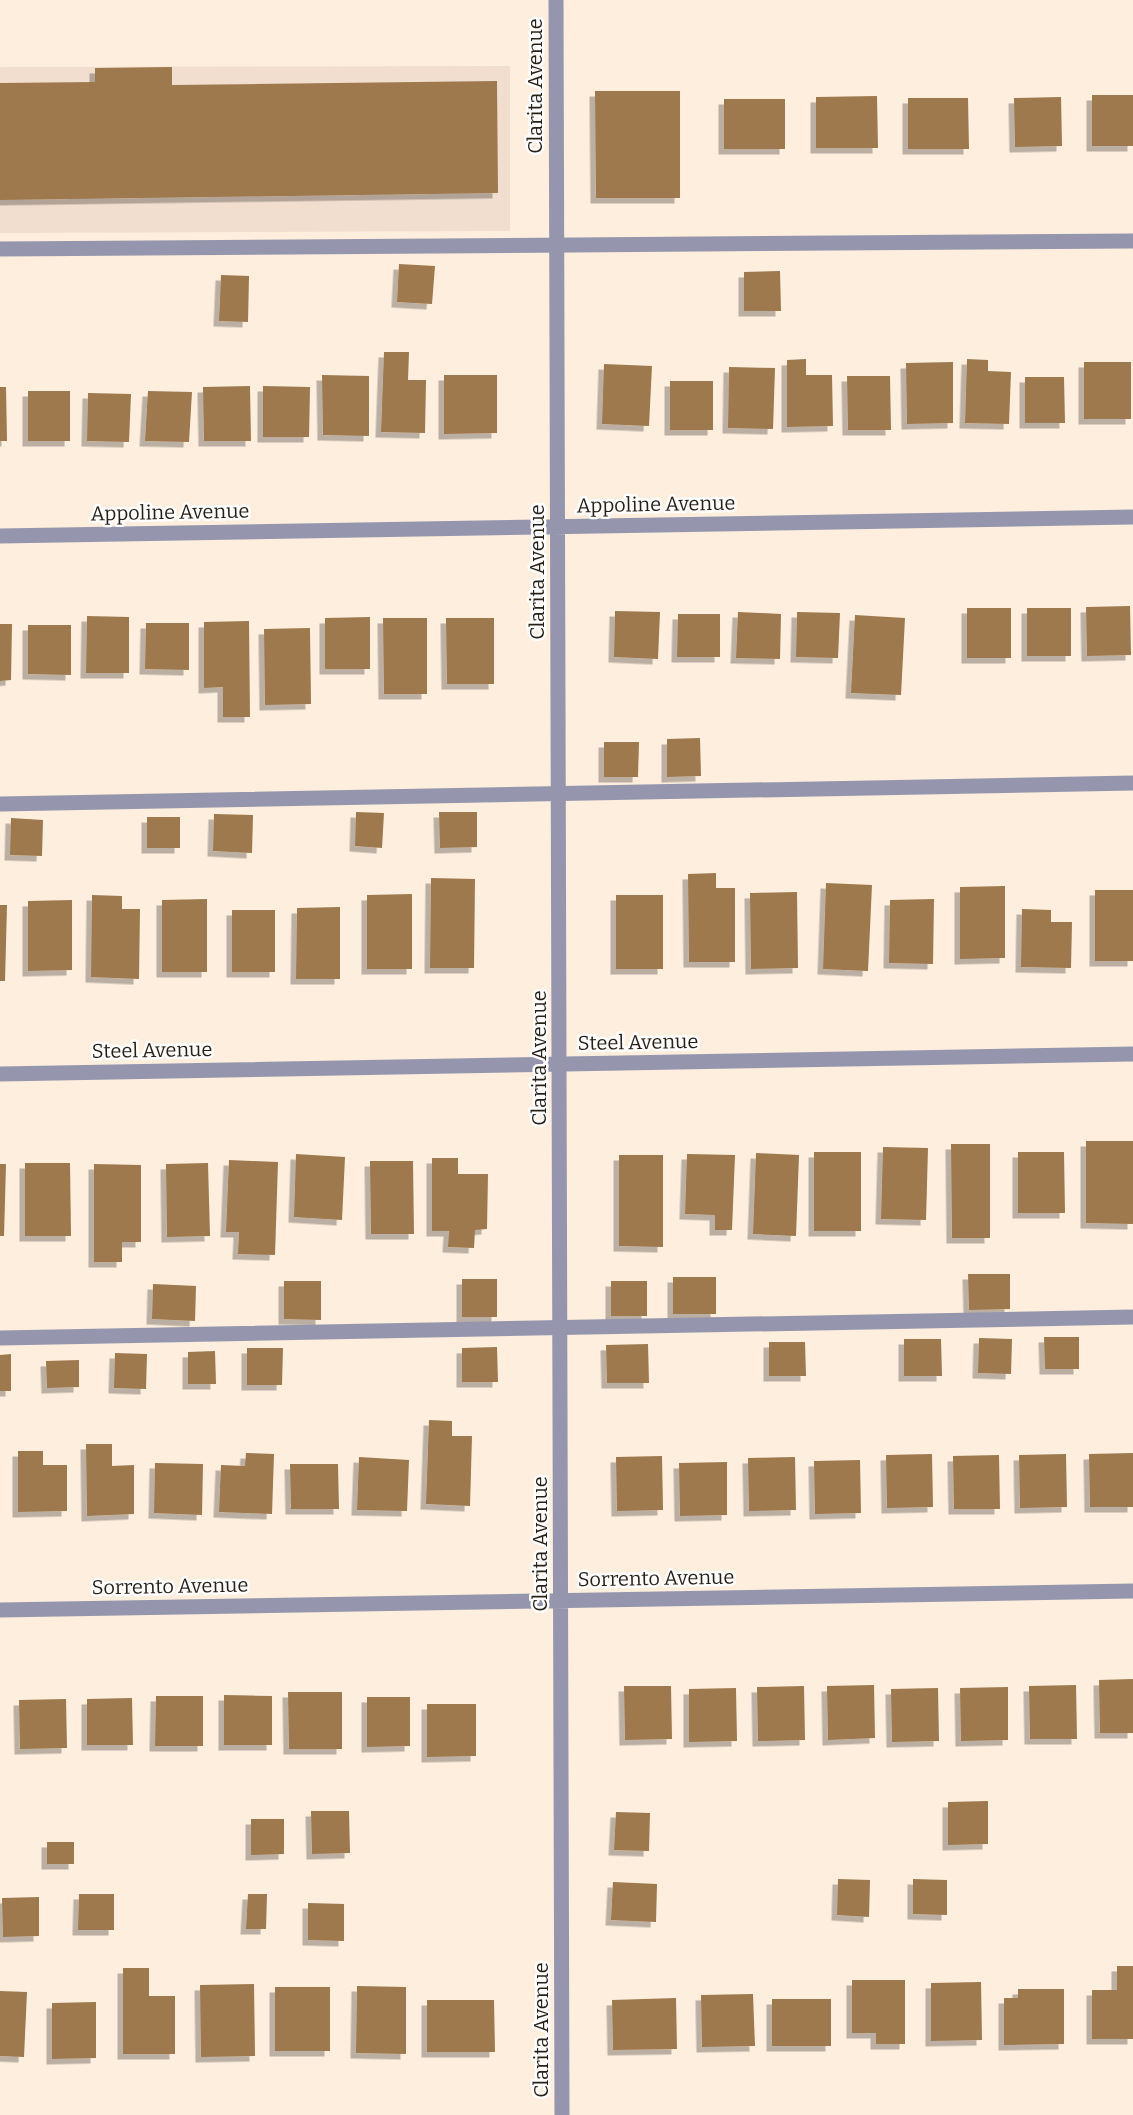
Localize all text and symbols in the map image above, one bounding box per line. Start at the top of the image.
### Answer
street label: Clarita Avenue [523,18,547,154]
street label: Appoline Avenue [576,491,736,517]
street label: Appoline Avenue [90,499,250,525]
street label: Clarita Avenue [525,504,549,640]
street label: Clarita Avenue [527,990,551,1126]
street label: Steel Avenue [577,1029,699,1055]
street label: Steel Avenue [91,1037,213,1063]
street label: Clarita Avenue [528,1476,552,1612]
street label: Sorrento Avenue [578,1565,734,1591]
street label: Sorrento Avenue [92,1573,248,1599]
street label: Clarita Avenue [529,1962,553,2098]

